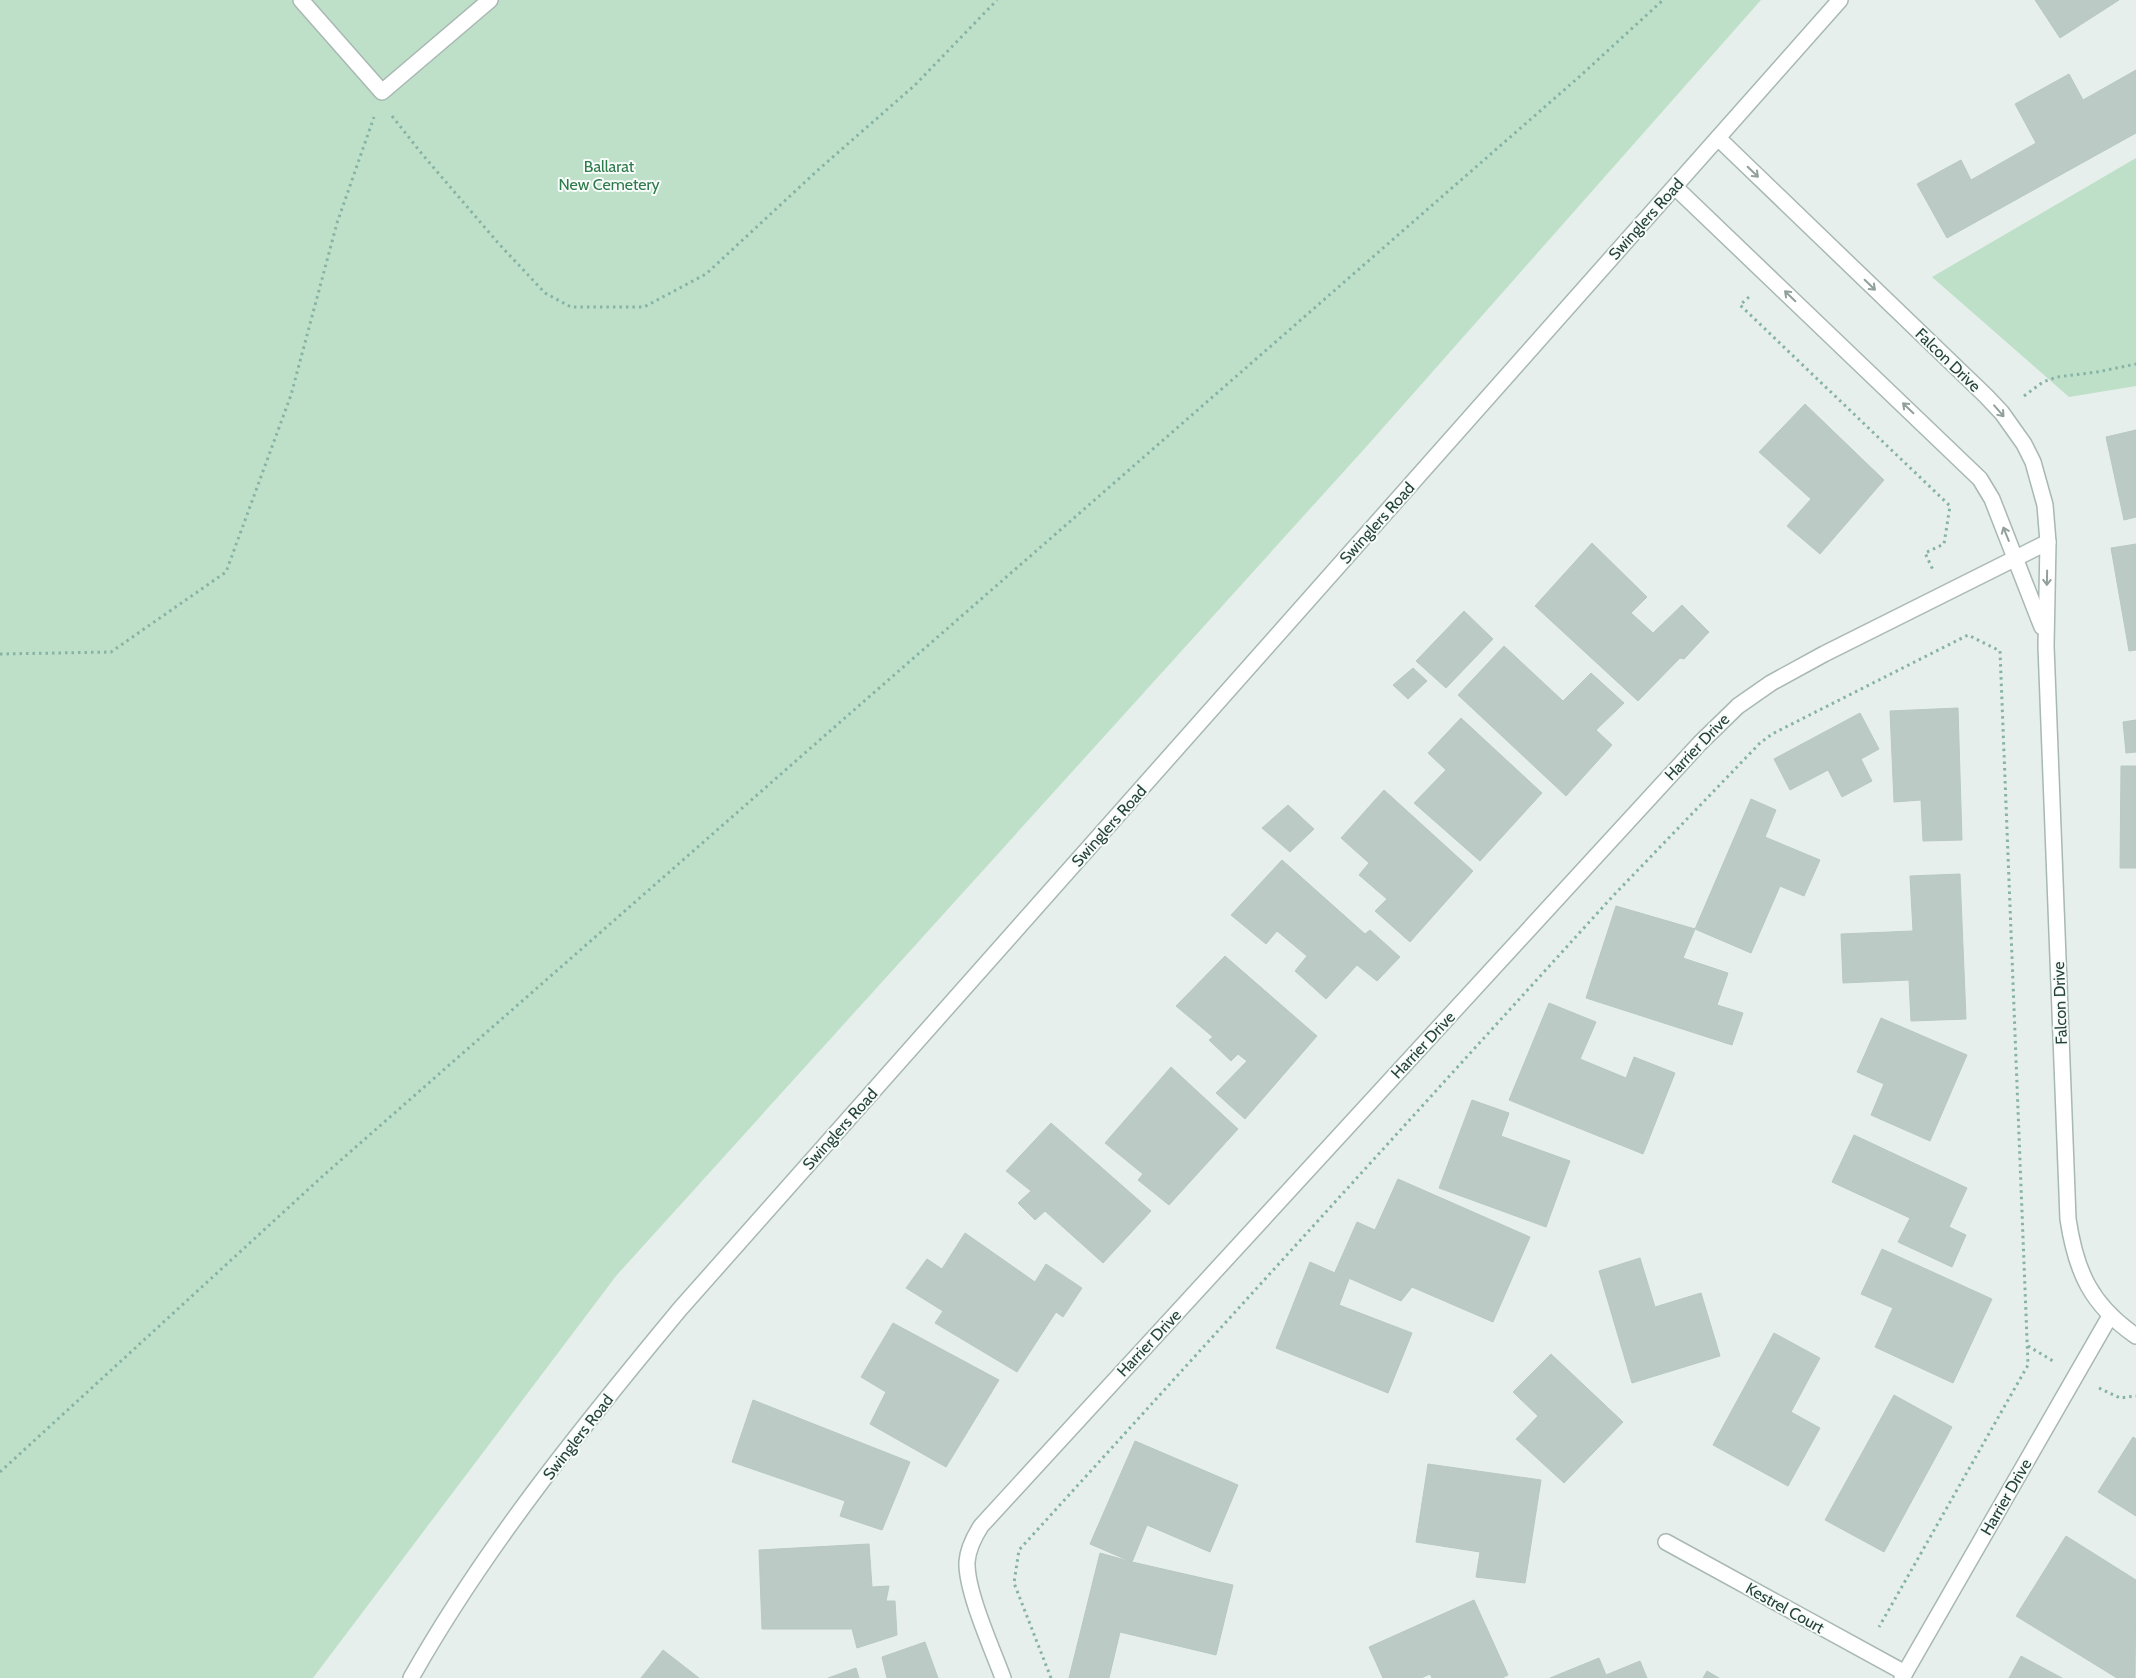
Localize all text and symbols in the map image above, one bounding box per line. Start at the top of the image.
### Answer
park label: Ballarat New Cemetery [558,157,660,194]
one-way arrow [1747,166,1760,178]
street label: Swinglers Road [1605,174,1687,264]
one-way arrow [1864,279,1877,291]
one-way arrow [1784,290,1796,302]
street label: Falcon Drive [1911,324,1985,396]
one-way arrow [1902,403,1914,415]
one-way arrow [1993,404,2005,417]
street label: Swinglers Road [1336,478,1418,568]
one-way arrow [2001,527,2010,542]
one-way arrow [2043,570,2052,586]
street label: Harrier Drive [1661,710,1733,784]
street label: Swinglers Road [1068,781,1150,871]
street label: Falcon Drive [2049,961,2071,1045]
street label: Harrier Drive [1387,1007,1459,1083]
street label: Swinglers Road [799,1084,881,1174]
street label: Harrier Drive [1113,1305,1185,1381]
street label: Swinglers Road [539,1391,617,1483]
street label: Harrier Drive [1977,1455,2035,1539]
street label: Kestrel Court [1743,1579,1828,1638]

